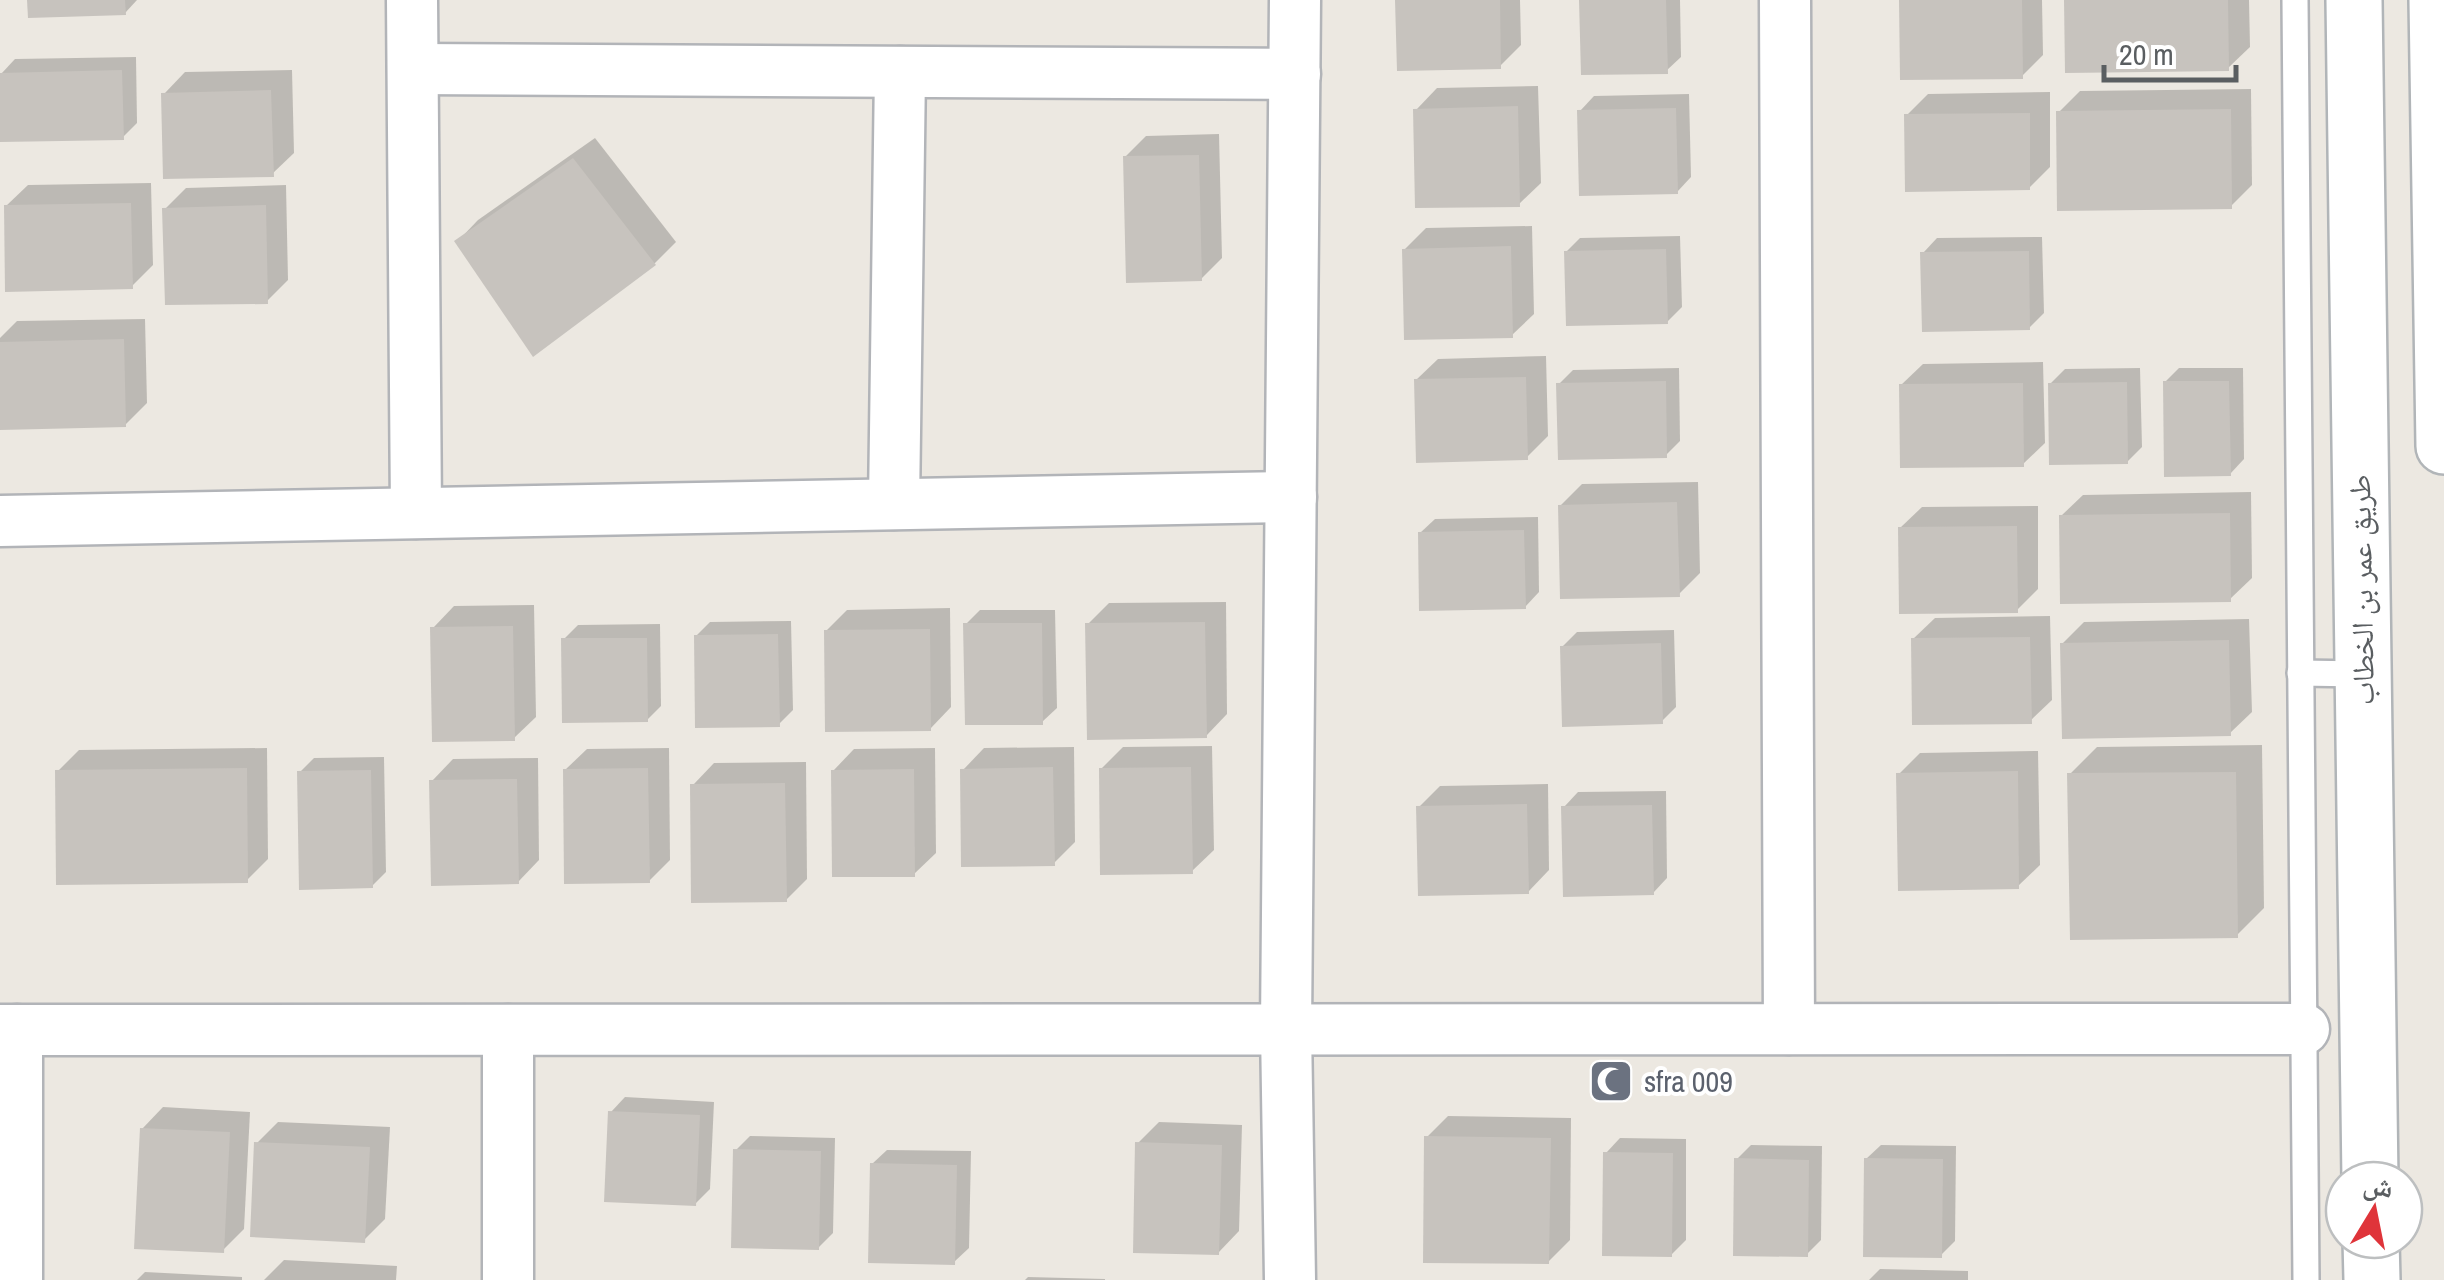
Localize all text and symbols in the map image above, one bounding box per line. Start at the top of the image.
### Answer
scale bar [2104,20,2236,82]
text: 20 m [2119,34,2174,74]
street label: طريق عمر بن الخطاب [2339,474,2383,706]
mosque icon: sfra 009 [1588,1058,1634,1104]
place label: sfra 009 [1644,1061,1733,1101]
north arrow [2324,1160,2424,1260]
text: ش [2360,1164,2396,1207]

